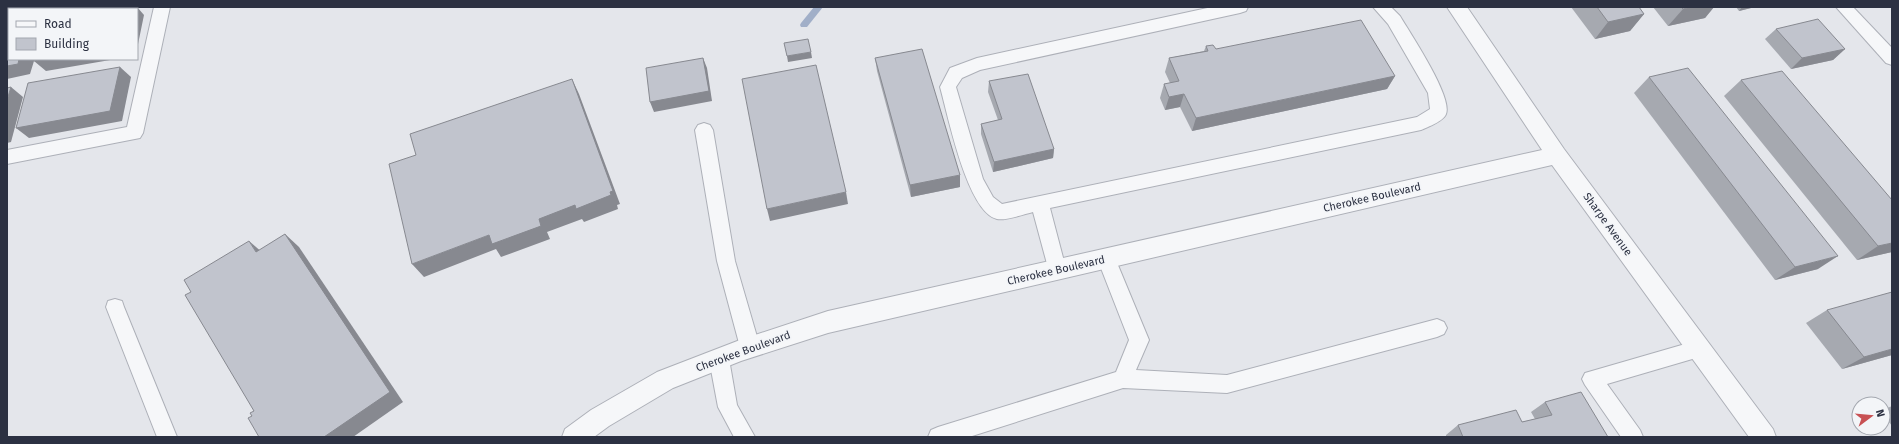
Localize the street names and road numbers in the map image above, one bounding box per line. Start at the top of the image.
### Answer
street label: Cherokee Boulevard [1322,180,1422,215]
street label: Sharpe Avenue [1580,190,1635,258]
street label: Cherokee Boulevard [1006,253,1106,288]
street label: Cherokee Boulevard [694,328,792,375]

